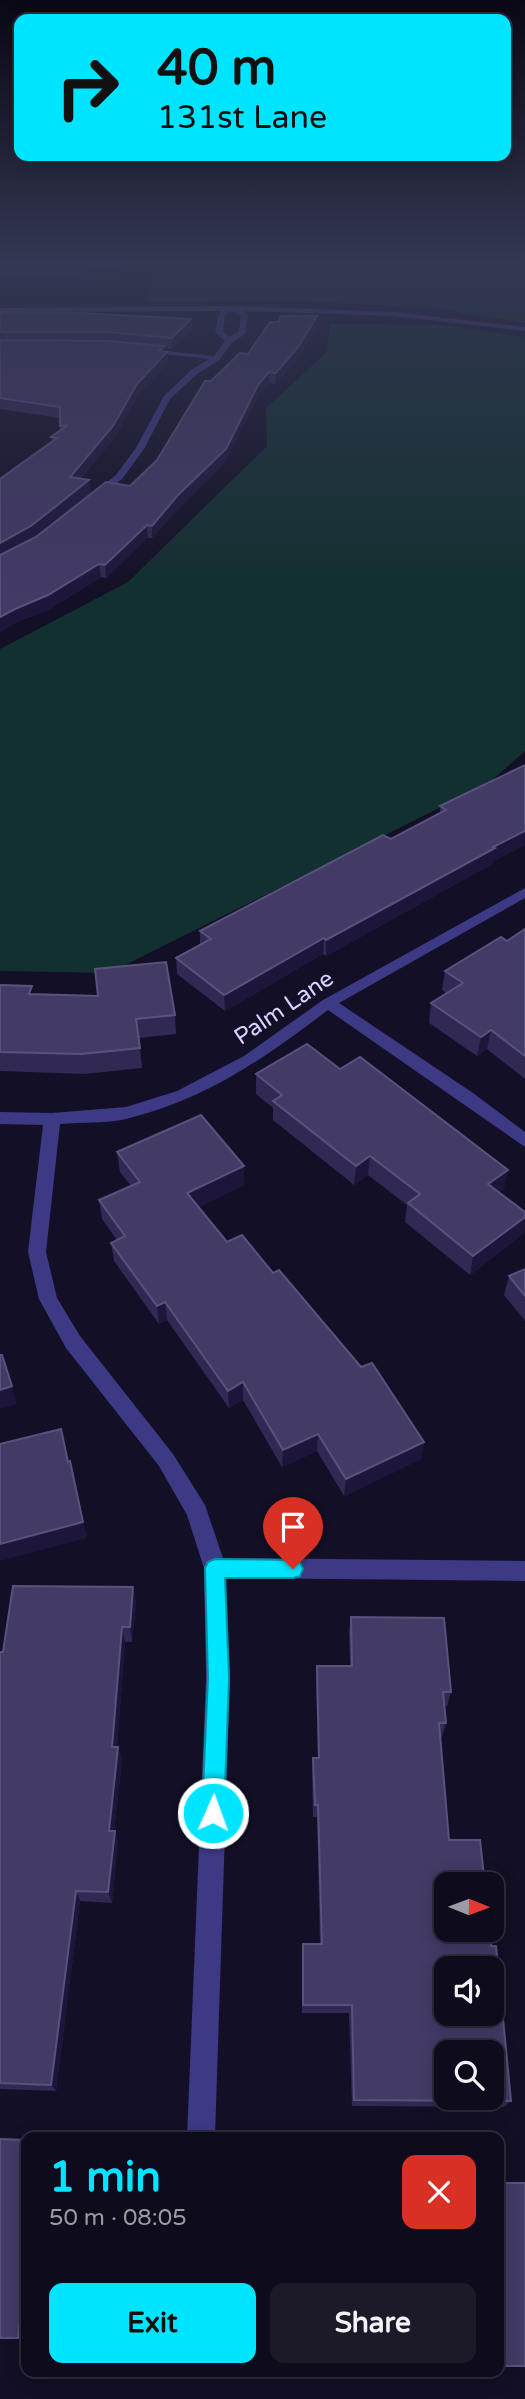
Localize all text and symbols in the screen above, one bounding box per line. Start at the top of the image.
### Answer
text: 40 m [157,39,276,98]
icon: right [42,42,133,133]
text: 131st Lane [157,99,327,137]
street label: Palm Lane [229,965,339,1051]
pin [263,1497,323,1569]
icon: arrive [274,1508,312,1546]
position arrow [176,1776,250,1850]
north arrow [434,1872,504,1942]
map controls [434,1872,504,2110]
button: sound [434,1956,504,2026]
button: search [434,2040,504,2110]
text: 1 min [49,2152,161,2203]
button: close [402,2155,476,2229]
text: 50 m · 08:05 [49,2204,187,2232]
button: Exit [49,2283,256,2363]
button: Share [270,2283,476,2363]

